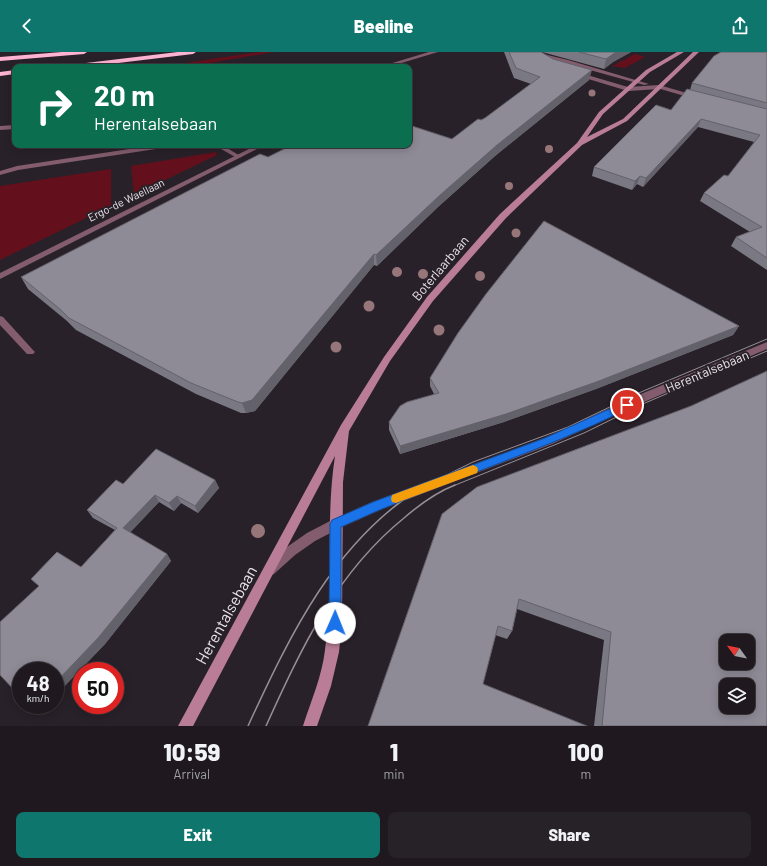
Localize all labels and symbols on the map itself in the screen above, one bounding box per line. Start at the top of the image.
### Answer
street label: Ergo-de Waellaan [85,175,166,224]
street label: Boterlaarbaan [408,232,472,304]
street label: Herentalsebaan [663,346,751,396]
pin [610,388,644,422]
street label: Herentalsebaan [191,562,260,667]
position arrow [314,602,356,644]
north arrow [719,634,755,670]
speed limit sign: 50 [72,662,124,714]

